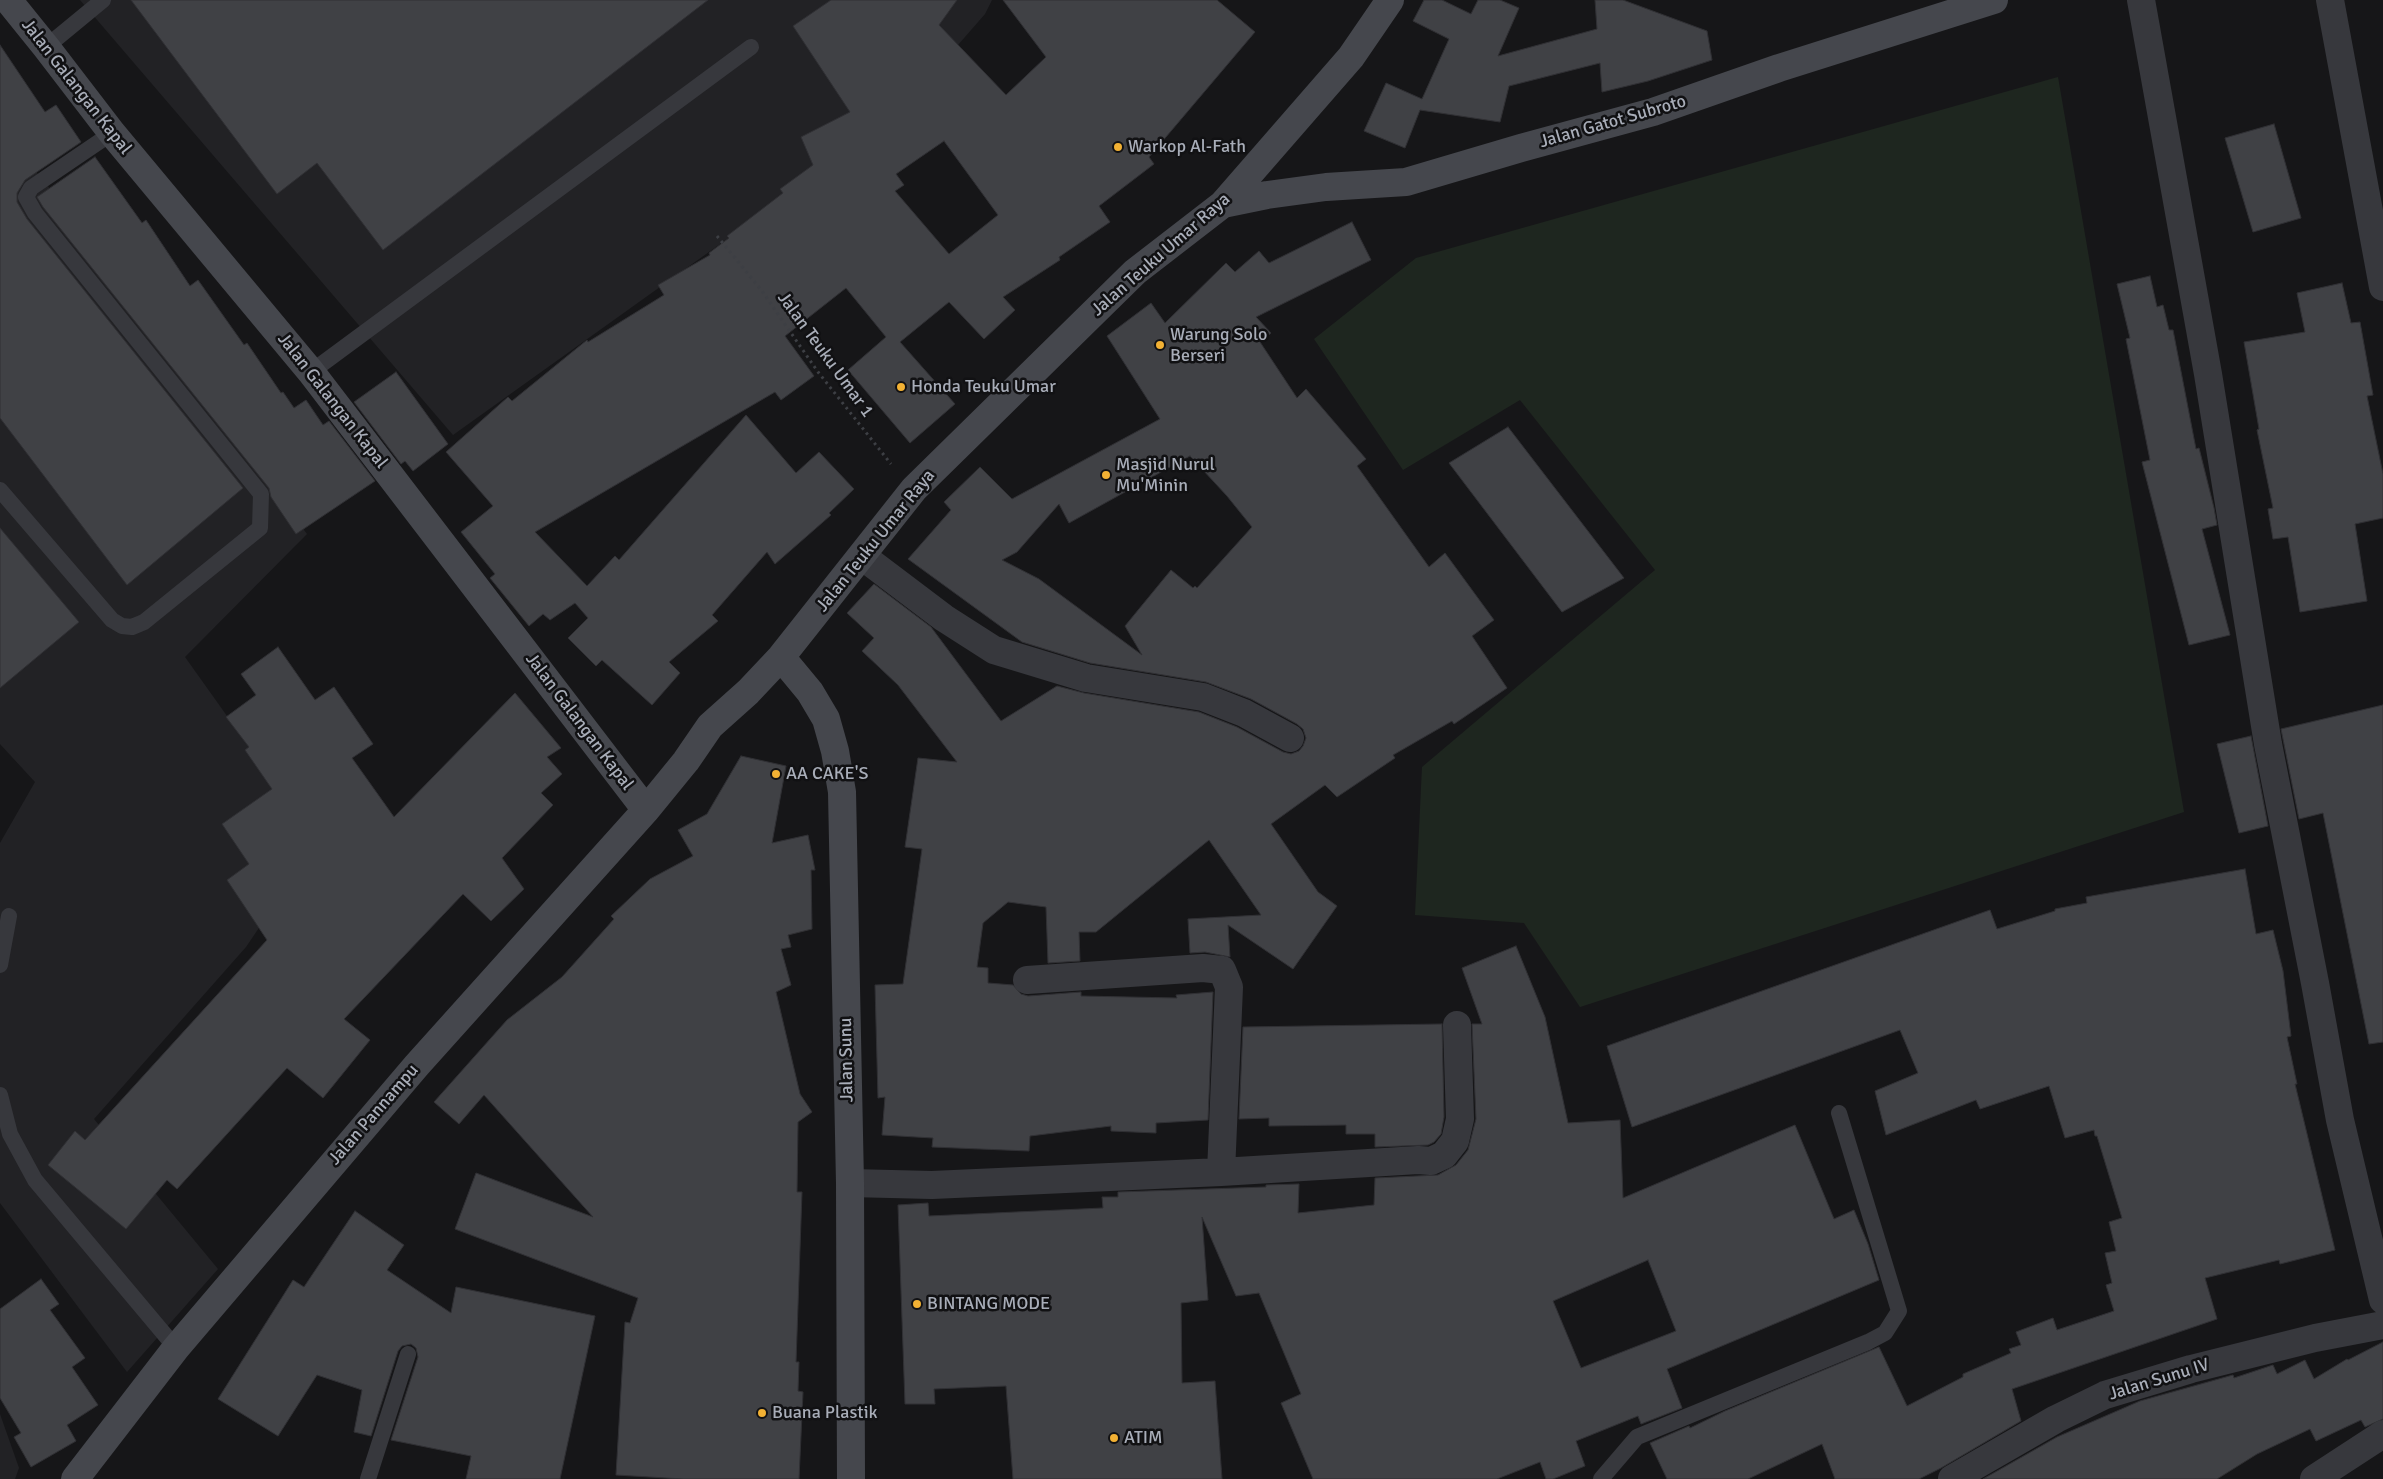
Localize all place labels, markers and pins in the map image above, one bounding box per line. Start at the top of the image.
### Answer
place label: Warkop Al-Fath [1128,136,1246,158]
marker: Warkop Al-Fath [1112,141,1124,153]
place label: Warung Solo Berseri [1170,324,1267,366]
marker: Warung Solo Berseri [1154,339,1166,351]
place label: Honda Teuku Umar [911,376,1056,398]
marker: Honda Teuku Umar [895,381,907,393]
place label: Masjid Nurul Mu'Minin [1116,454,1215,496]
marker: Masjid Nurul Mu'Minin [1100,469,1112,481]
place label: AA CAKE'S [786,763,868,785]
marker: AA CAKE'S [770,768,782,780]
place label: BINTANG MODE [927,1293,1050,1315]
marker: BINTANG MODE [911,1298,923,1310]
place label: Buana Plastik [772,1402,878,1424]
marker: Buana Plastik [756,1407,768,1419]
place label: ATIM [1124,1427,1163,1449]
marker: ATIM [1108,1432,1120,1444]

